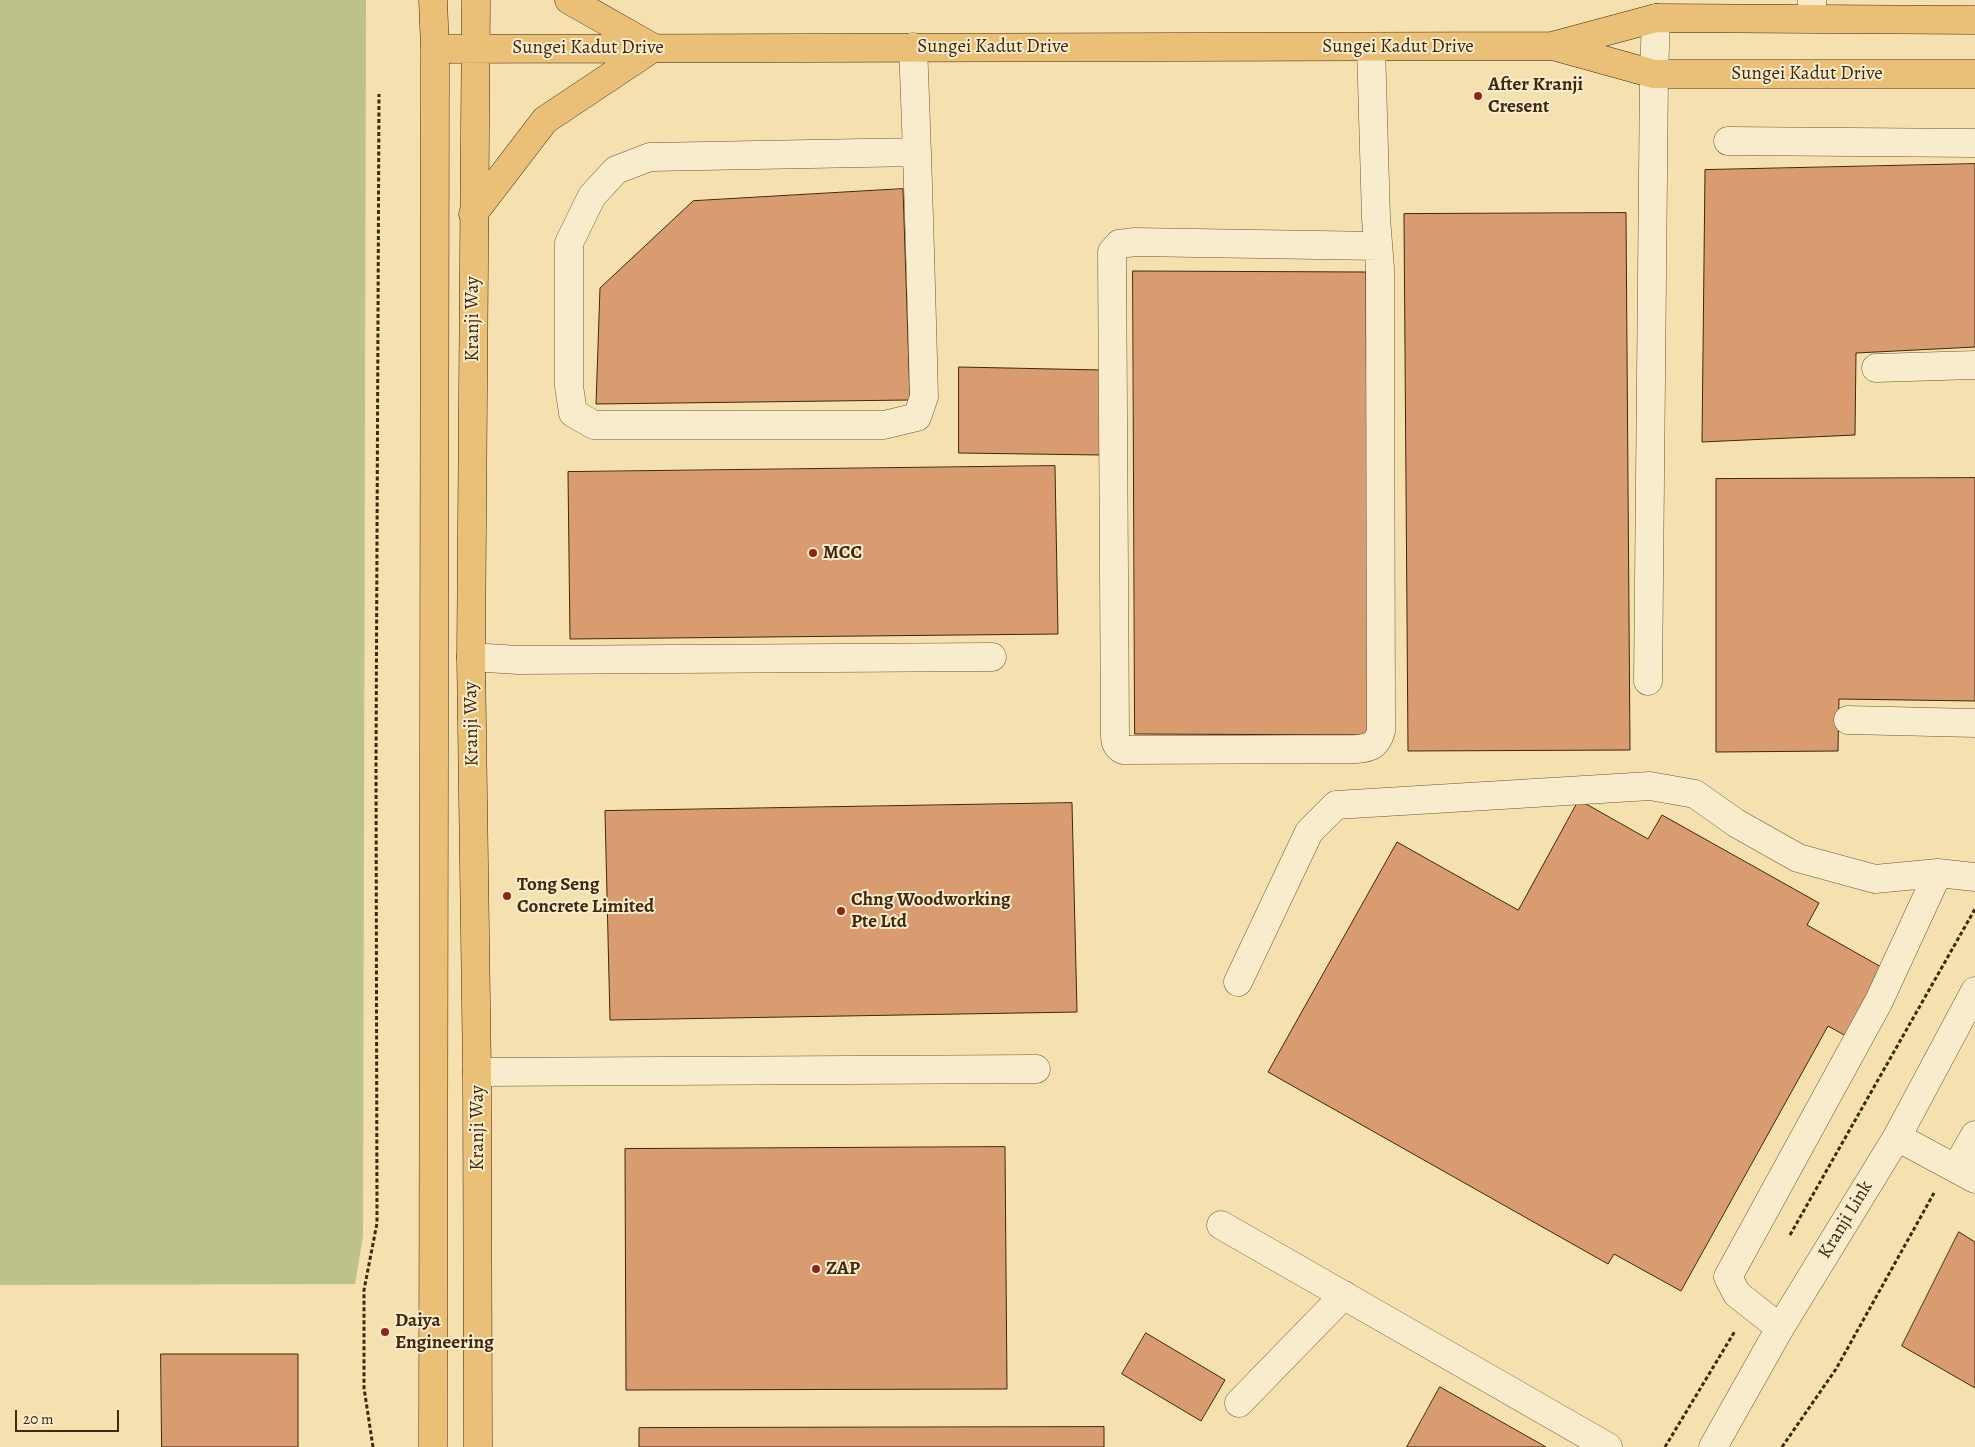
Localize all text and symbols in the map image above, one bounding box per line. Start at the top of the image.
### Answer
street label: Sungei Kadut Drive [917,36,1069,58]
street label: Sungei Kadut Drive [1322,36,1474,58]
street label: Sungei Kadut Drive [512,37,664,59]
street label: Sungei Kadut Drive [1731,63,1883,85]
place label: After Kranji Cresent [1488,74,1583,118]
marker: After Kranji Cresent [1472,90,1484,102]
street label: Kranji Way [462,276,484,362]
place label: MCC [823,542,862,564]
marker: MCC [807,547,819,559]
street label: Kranji Way [460,681,484,767]
place label: Tong Seng Concrete Limited [517,874,654,918]
place label: Chng Woodworking Pte Ltd [851,889,1011,933]
marker: Tong Seng Concrete Limited [501,890,513,902]
marker: Chng Woodworking Pte Ltd [835,905,847,917]
street label: Kranji Way [467,1085,489,1171]
street label: Kranji Link [1814,1177,1878,1263]
place label: ZAP [826,1258,860,1280]
marker: ZAP [810,1263,822,1275]
place label: Daiya Engineering [395,1310,494,1354]
marker: Daiya Engineering [379,1326,391,1338]
scale bar [18,1400,121,1432]
text: 20 m [23,1409,54,1429]

